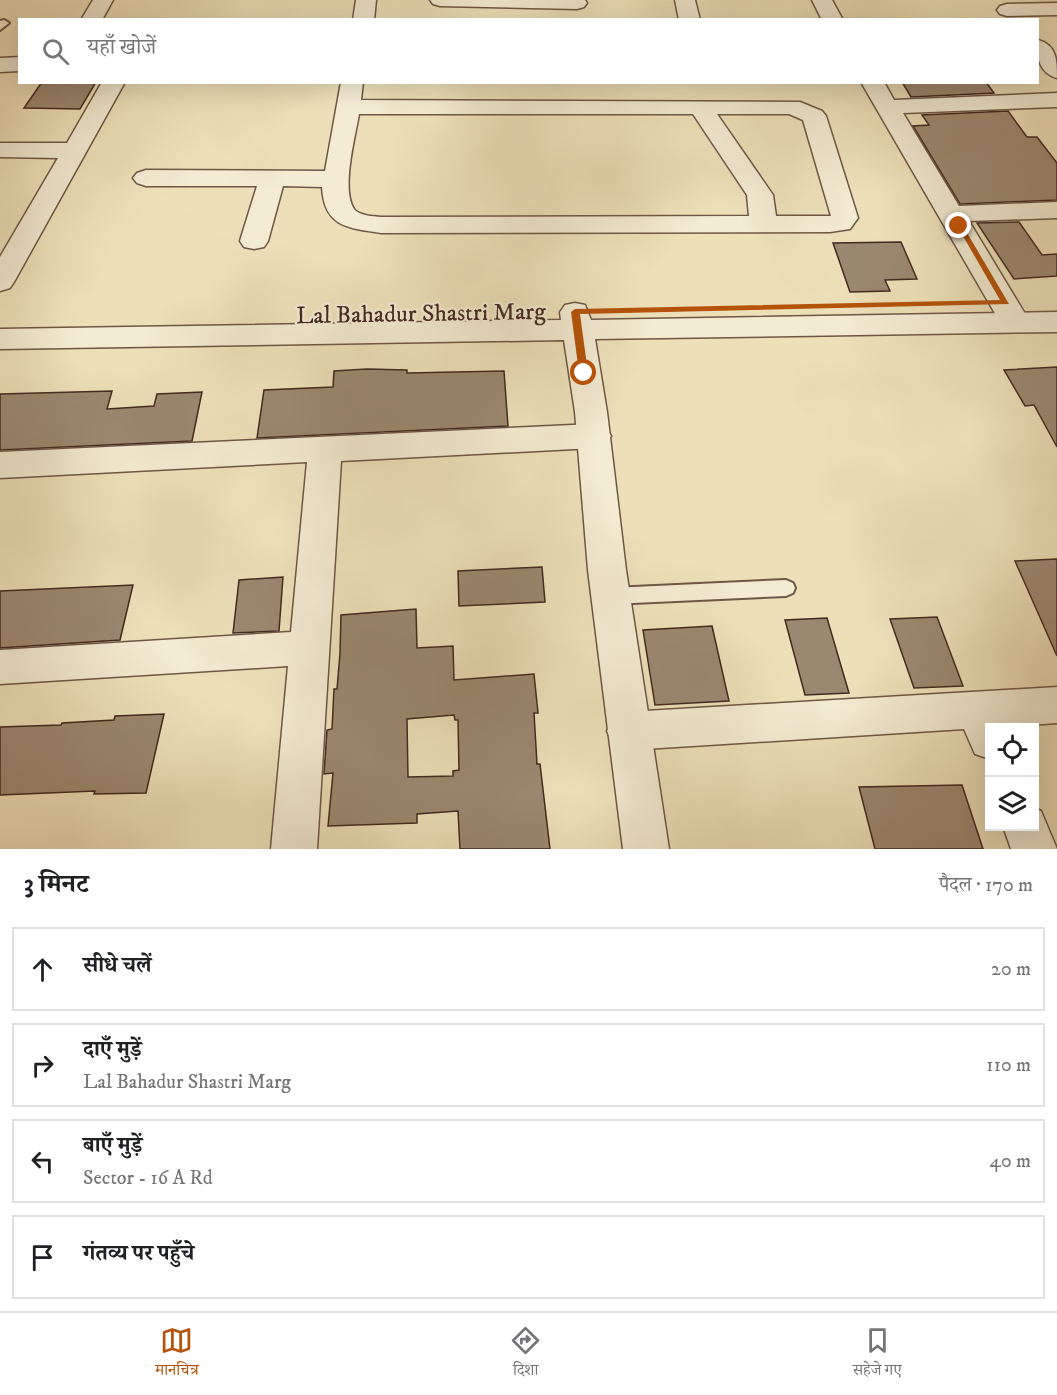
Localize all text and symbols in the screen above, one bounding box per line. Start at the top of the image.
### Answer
search box [18,18,1039,84]
text: यहाँ खोजें [87,34,156,61]
icon: search [39,35,72,68]
route end [945,212,971,238]
street label: Lal Bahadur Shastri Marg [296,297,546,331]
route start [570,359,596,385]
map controls [985,723,1039,831]
button: locate [985,723,1039,777]
button: layers [985,777,1039,831]
text: 3 मिनट [24,868,89,901]
text: पैदल · 170 m [939,873,1033,898]
text: सीधे चलें [83,952,152,979]
icon: ahead [26,953,59,986]
text: 20 m [991,957,1031,982]
text: दाएँ मुड़ें [83,1036,142,1063]
icon: right [26,1049,59,1082]
text: 110 m [986,1053,1031,1078]
text: Lal Bahadur Shastri Marg [83,1070,291,1095]
text: बाएँ मुड़ें [83,1132,142,1159]
icon: left [26,1145,59,1178]
text: 40 m [989,1149,1031,1174]
text: Sector - 16 A Rd [83,1166,213,1191]
text: गंतव्य पर पहुँचे [83,1240,194,1267]
icon: arrive [26,1241,59,1274]
tab: मानचित्र [155,1324,199,1385]
tab: दिशा [509,1324,542,1385]
tab: सहेजे गए [853,1324,902,1385]

